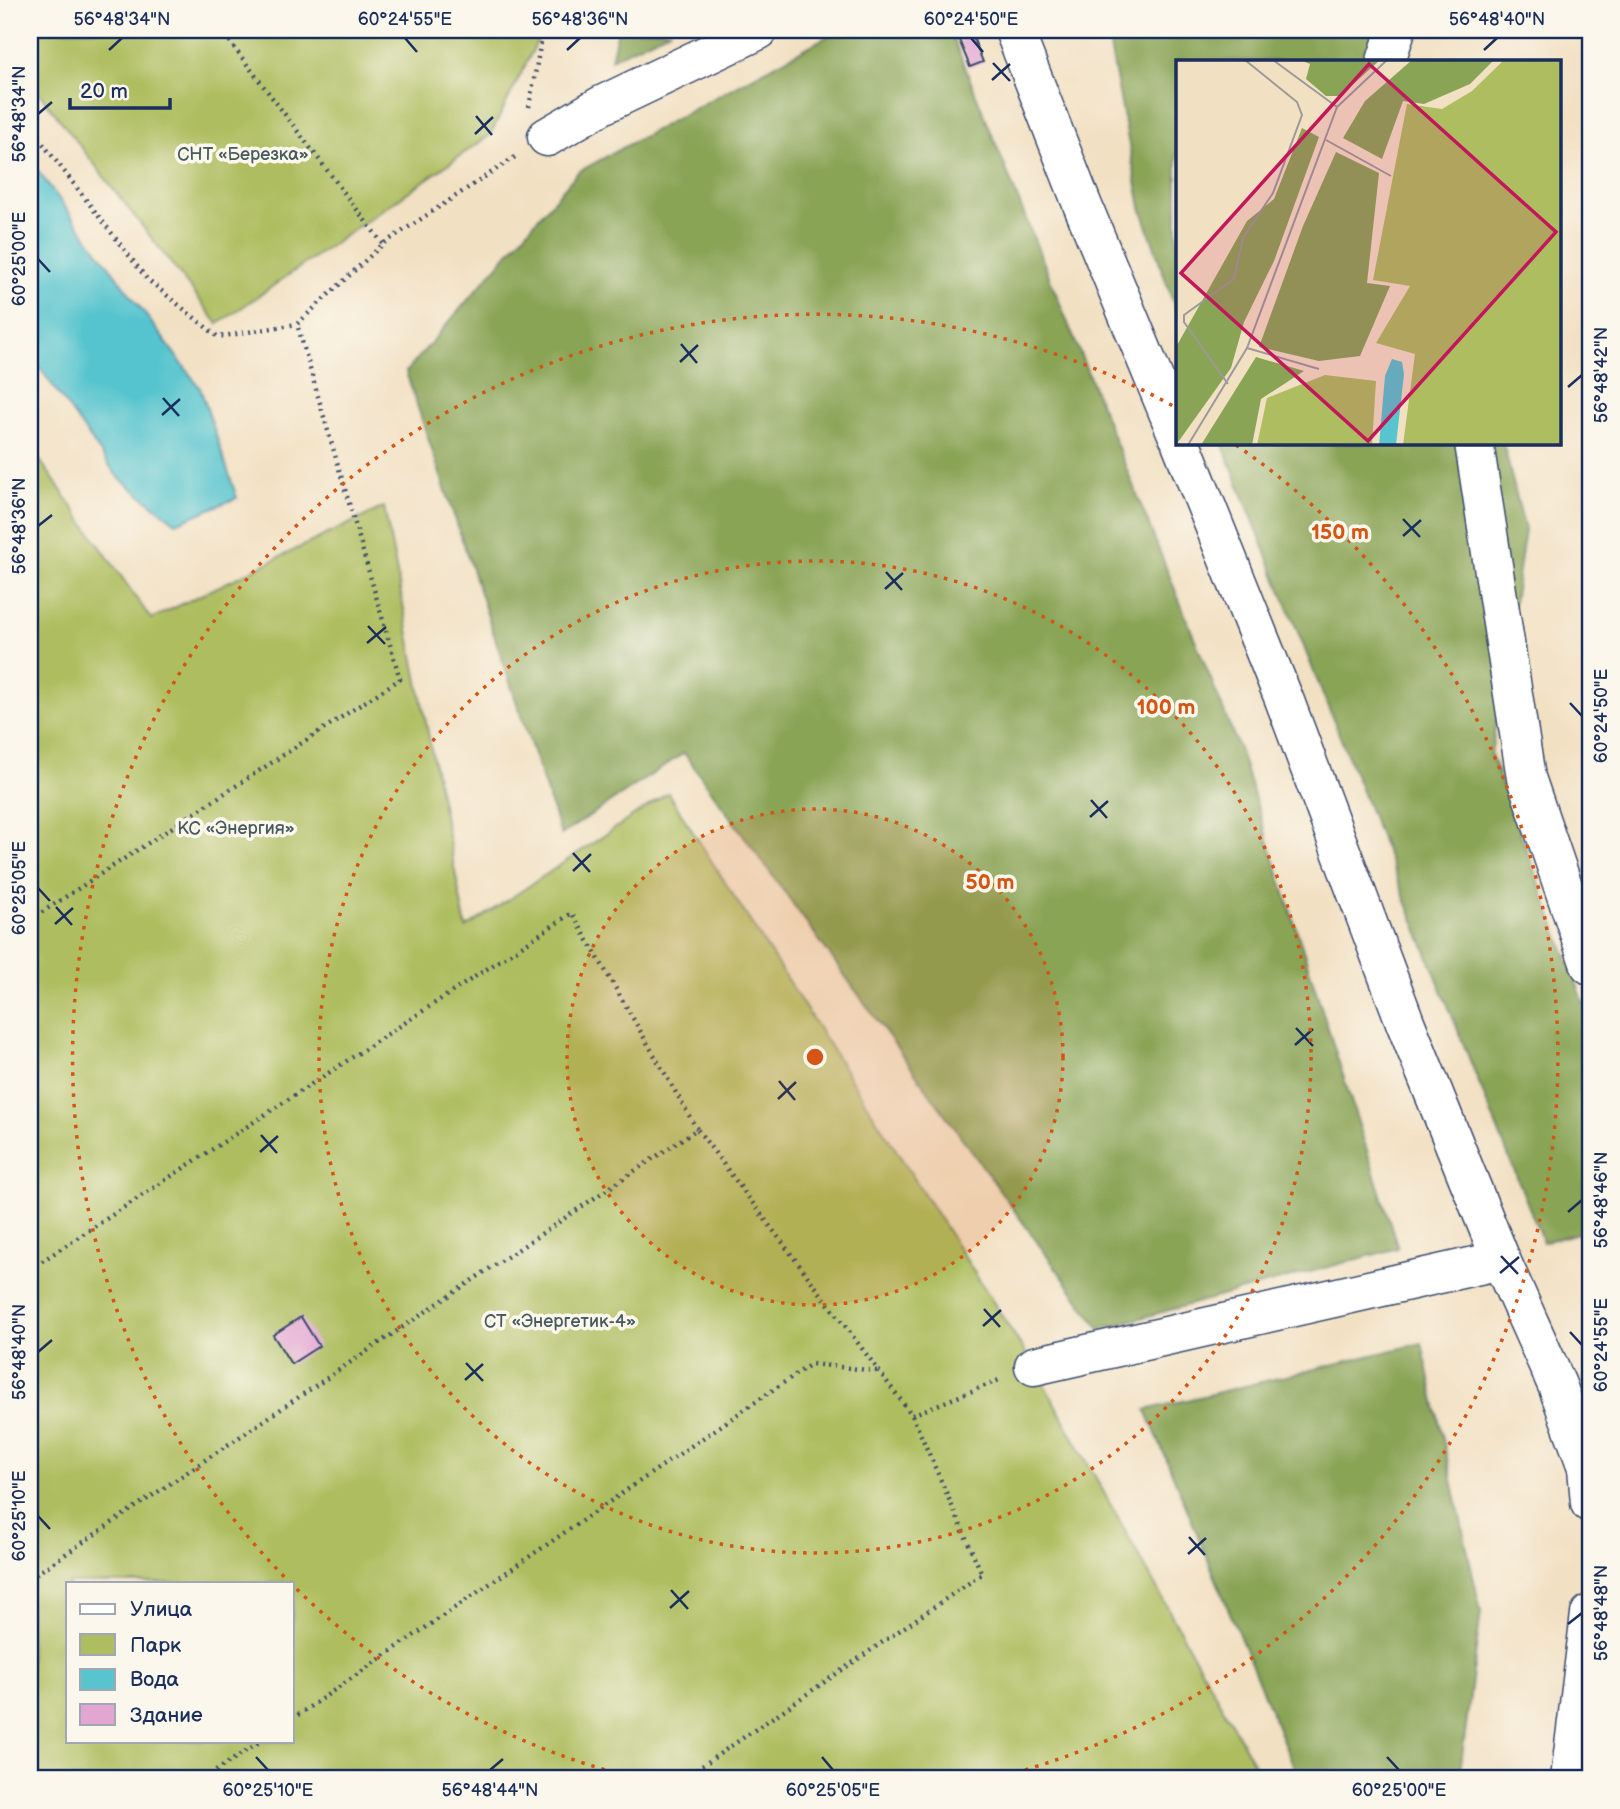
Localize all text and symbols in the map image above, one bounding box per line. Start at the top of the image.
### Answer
text: 56°48'34"N [73,9,171,30]
text: 60°24'55"E [358,9,452,30]
text: 56°48'36"N [531,9,629,30]
text: 60°24'50"E [924,9,1018,30]
text: 56°48'40"N [1449,9,1545,30]
inset map [1176,60,1560,444]
text: 56°48'34"N [9,65,30,163]
scale bar [70,66,170,110]
text: 20 m [80,79,128,104]
park label: СНТ «Березка» [177,144,309,165]
text: 60°25'00"E [9,212,30,306]
text: 56°48'42"N [1591,327,1612,423]
text: 56°48'36"N [9,477,30,575]
text: 150 m [1311,520,1369,545]
text: 60°24'50"E [1591,669,1612,763]
text: 100 m [1137,695,1195,720]
park label: КС «Энергия» [177,818,295,839]
text: 60°25'05"E [9,841,30,935]
text: 50 m [966,870,1014,895]
centre of rings [803,1045,827,1069]
text: 56°48'46"N [1591,1152,1612,1248]
text: 60°24'55"E [1591,1298,1612,1392]
text: 56°48'40"N [9,1304,30,1400]
park label: СТ «Энергетик-4» [484,1311,636,1332]
text: 60°25'10"E [9,1470,30,1561]
text: 56°48'48"N [1591,1565,1612,1661]
legend [66,1582,294,1742]
text: Улица [130,1597,193,1622]
text: Парк [130,1633,181,1658]
text: Вода [130,1667,179,1692]
text: Здание [130,1703,203,1728]
text: 60°25'10"E [223,1780,314,1801]
text: 56°48'44"N [442,1780,538,1801]
text: 60°25'05"E [786,1780,880,1801]
text: 60°25'00"E [1352,1780,1446,1801]

